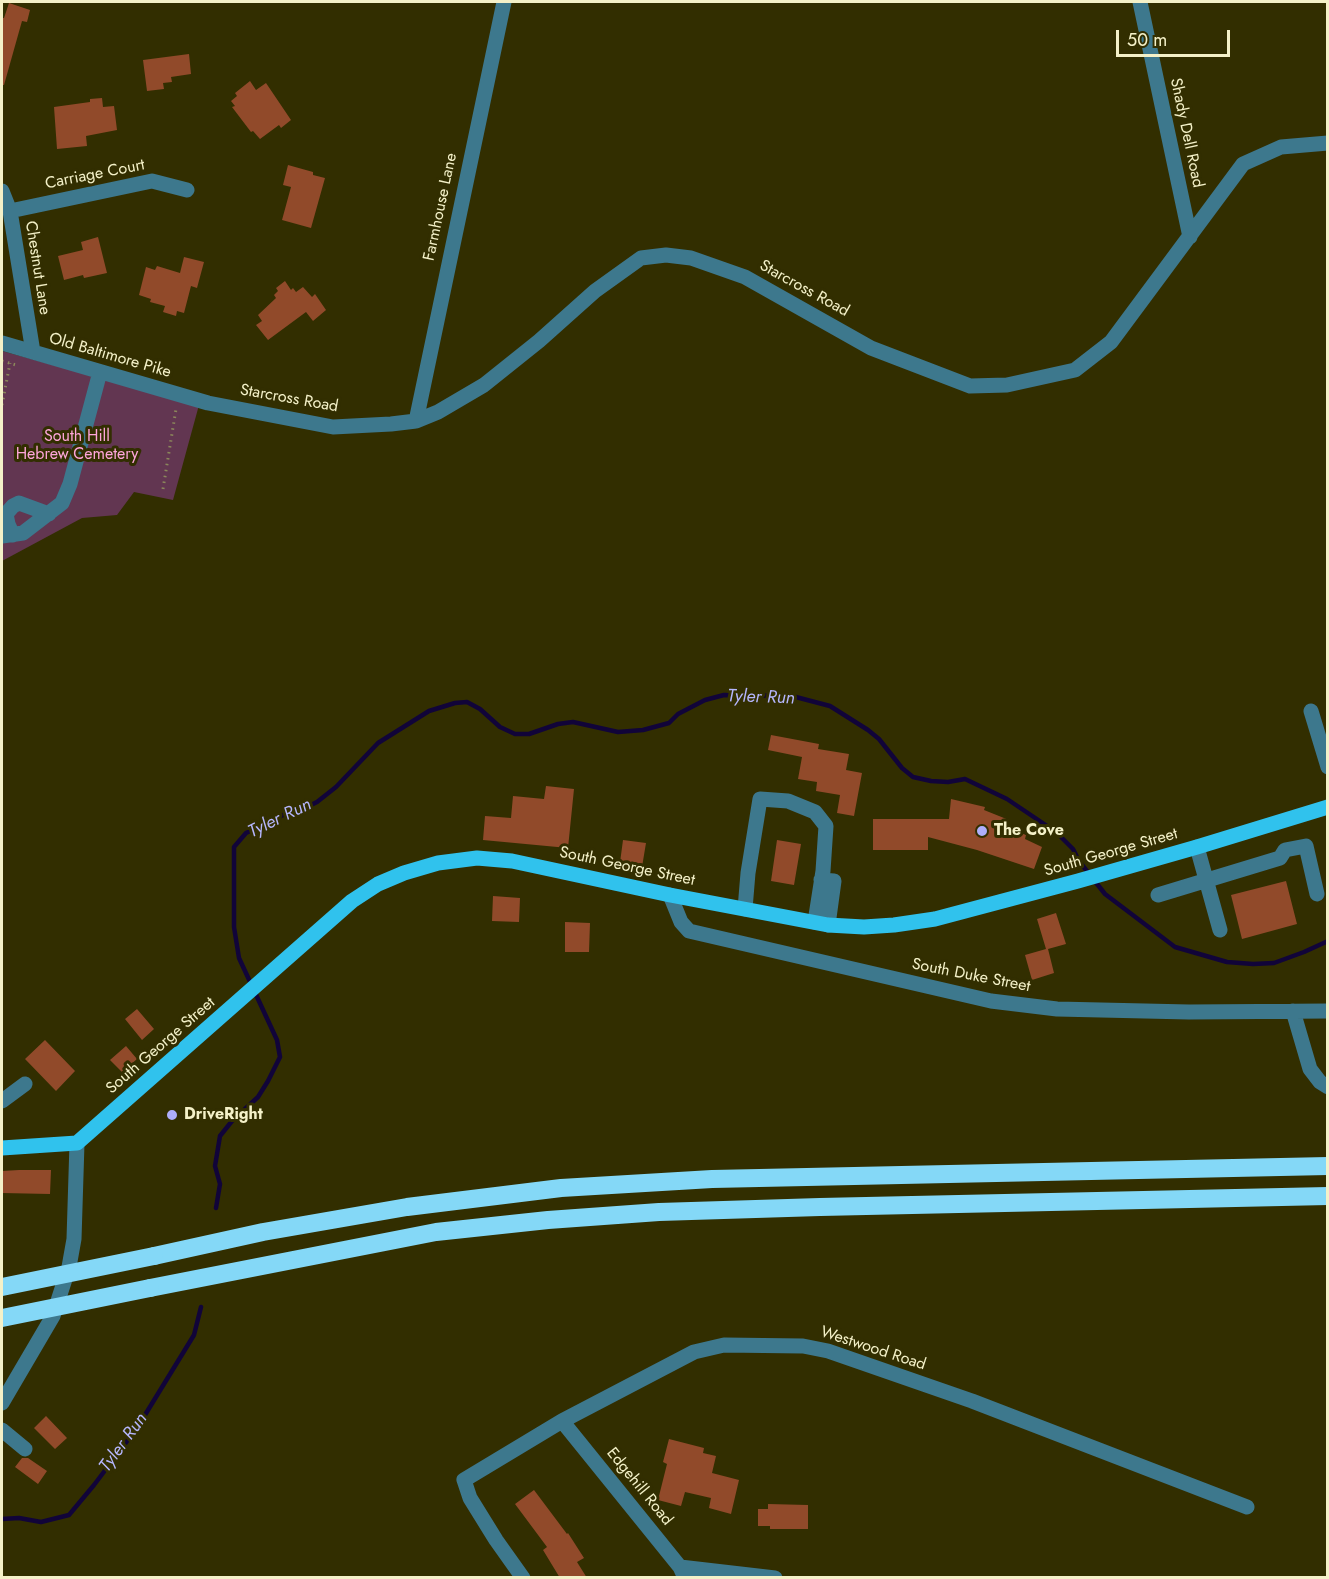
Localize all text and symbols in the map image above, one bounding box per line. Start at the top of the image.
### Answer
scale bar [1119,18,1233,56]
text: 50 m [1127,27,1167,53]
street label: Shady Dell Road [1165,76,1207,190]
street label: Farmhouse Lane [420,151,462,263]
street label: Carriage Court [44,156,146,194]
street label: Chestnut Lane [20,220,54,316]
street label: Starcross Road [756,257,852,321]
street label: Old Baltimore Pike [47,329,173,383]
street label: Starcross Road [238,381,340,417]
park label: South Hill Hebrew Cemetery [16,427,138,465]
water label: Tyler Run [727,686,795,710]
water label: Tyler Run [245,794,315,844]
place label: The Cove [994,821,1064,841]
marker: The Cove [975,824,989,838]
street label: South George Street [1042,825,1180,881]
street label: South George Street [558,843,696,891]
street label: South Duke Street [910,955,1032,997]
street label: South George Street [103,994,219,1098]
place label: DriveRight [184,1105,263,1125]
marker: DriveRight [165,1108,179,1122]
street label: Westwood Road [818,1323,928,1375]
water label: Tyler Run [95,1409,153,1477]
street label: Edgehill Road [602,1444,676,1530]

